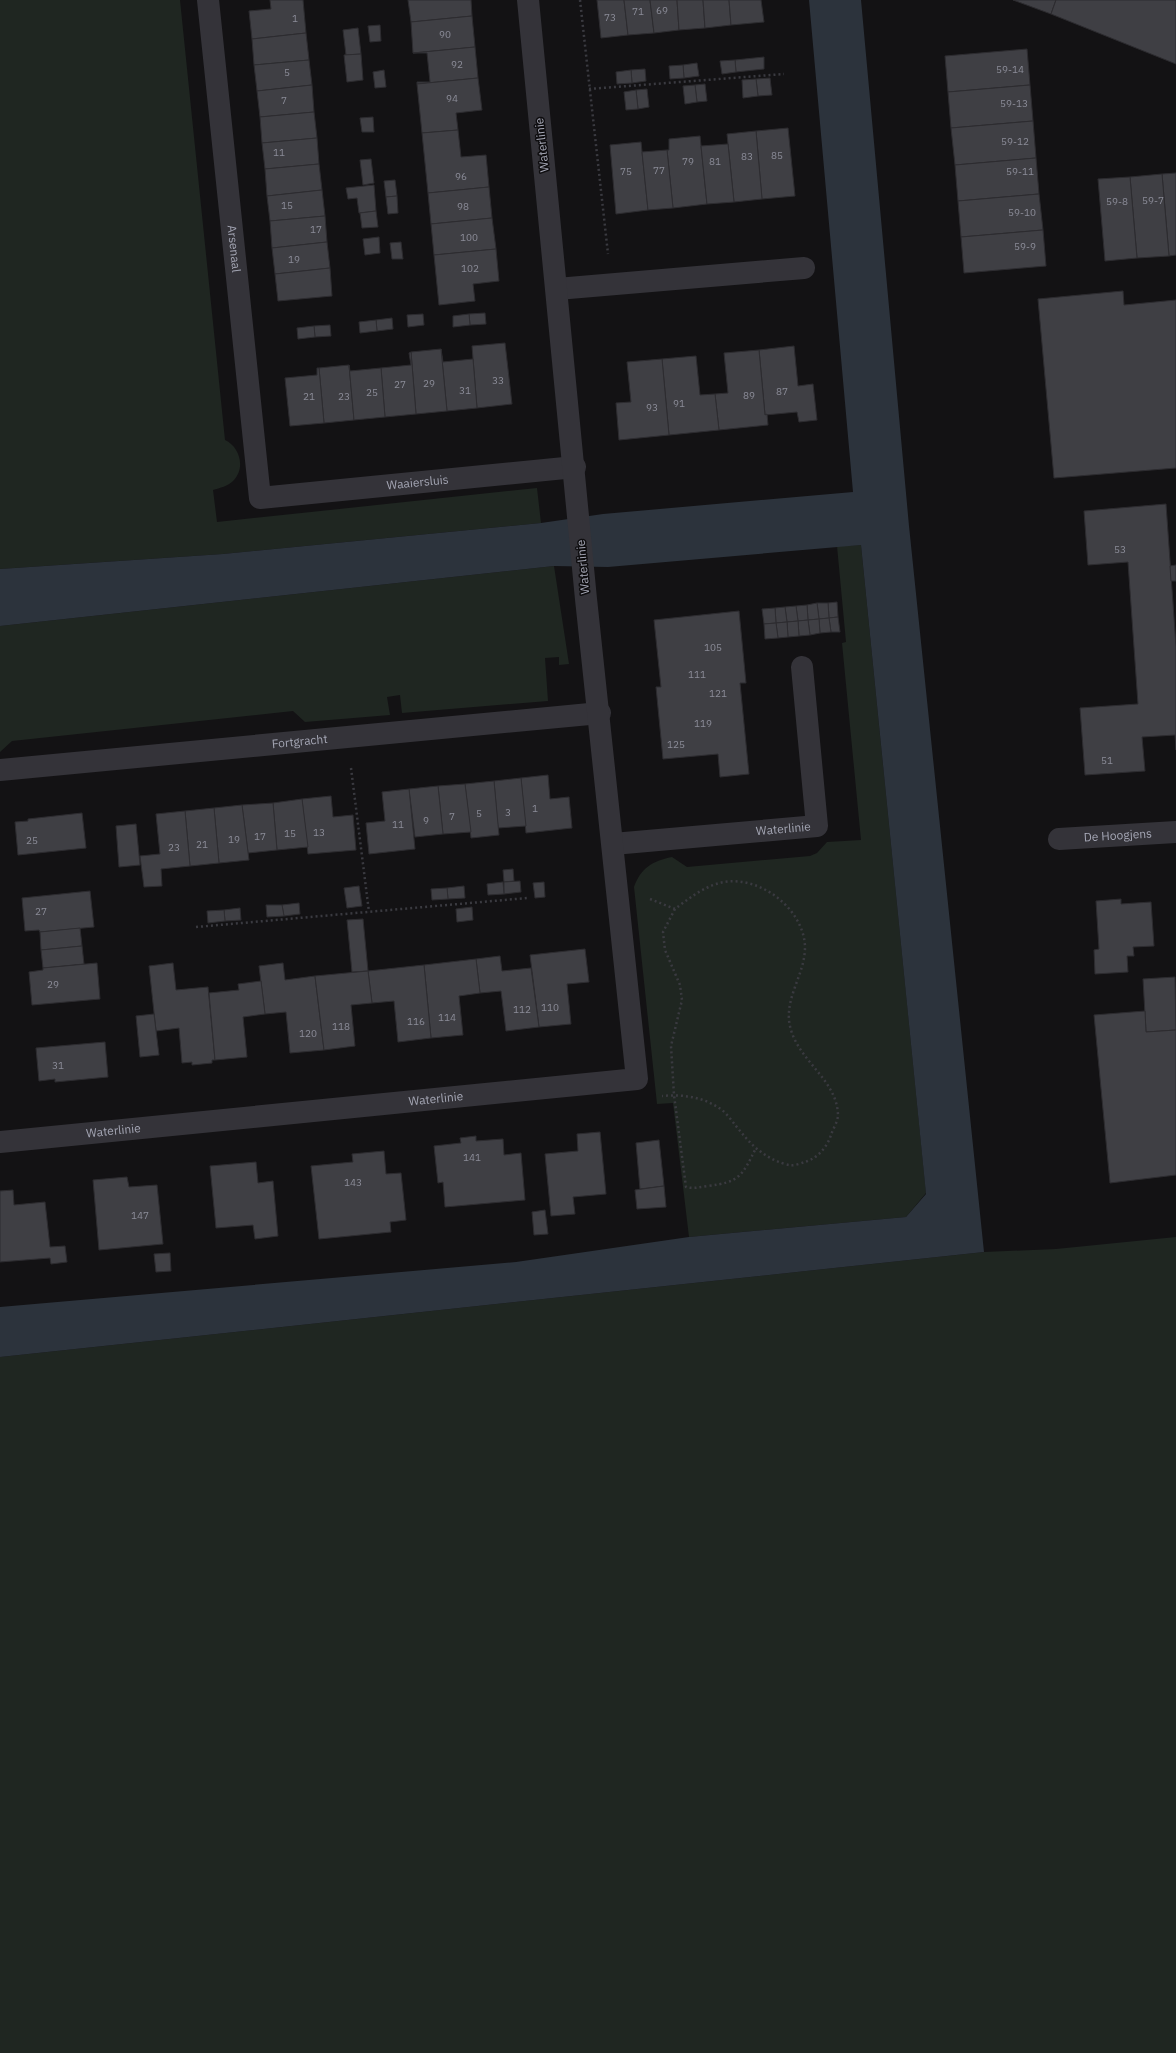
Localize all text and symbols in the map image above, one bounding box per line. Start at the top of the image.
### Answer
house number: 69 [656,4,668,17]
house number: 71 [632,5,644,18]
house number: 73 [604,11,616,24]
house number: 1 [292,12,298,25]
house number: 90 [439,28,451,41]
house number: 92 [451,58,463,71]
house number: 59-14 [996,63,1024,76]
house number: 5 [284,66,290,79]
house number: 94 [446,92,458,105]
house number: 7 [281,94,287,107]
house number: 59-13 [1000,97,1028,110]
street label: Waterlinie [531,117,552,173]
house number: 59-12 [1001,135,1029,148]
house number: 11 [273,146,285,159]
house number: 85 [771,149,783,162]
house number: 83 [741,150,753,163]
house number: 79 [682,155,694,168]
house number: 81 [709,155,721,168]
house number: 77 [653,164,665,177]
house number: 75 [620,165,632,178]
house number: 59-11 [1006,165,1034,178]
house number: 96 [455,170,467,183]
house number: 59-7 [1142,194,1164,207]
house number: 59-8 [1106,195,1128,208]
house number: 15 [281,199,293,212]
house number: 98 [457,200,469,213]
house number: 59-10 [1008,206,1036,219]
house number: 17 [310,223,322,236]
street label: Arsenaal [225,224,244,273]
house number: 100 [460,231,478,244]
house number: 59-9 [1014,240,1036,253]
house number: 19 [288,253,300,266]
house number: 102 [461,262,479,275]
house number: 33 [492,374,504,387]
house number: 29 [423,377,435,390]
house number: 27 [394,378,406,391]
house number: 31 [459,384,471,397]
house number: 87 [776,385,788,398]
house number: 25 [366,386,378,399]
house number: 89 [743,389,755,402]
house number: 21 [303,390,315,403]
house number: 23 [338,390,350,403]
house number: 91 [673,397,685,410]
house number: 93 [646,401,658,414]
street label: Waaiersluis [386,471,449,493]
street label: Waterlinie [573,539,592,595]
house number: 53 [1114,543,1126,556]
house number: 105 [704,641,722,654]
house number: 111 [688,668,706,681]
house number: 121 [709,687,727,700]
house number: 119 [694,717,712,730]
street label: Fortgracht [271,731,328,751]
house number: 125 [667,738,685,751]
house number: 51 [1101,754,1113,767]
house number: 1 [532,802,538,815]
house number: 3 [505,806,511,819]
house number: 5 [476,807,482,820]
house number: 7 [449,810,455,823]
house number: 9 [423,814,429,827]
house number: 11 [392,818,404,831]
street label: Waterlinie [755,819,812,838]
street label: De Hoogjens [1083,825,1153,845]
house number: 13 [313,826,325,839]
house number: 15 [284,827,296,840]
house number: 17 [254,830,266,843]
house number: 19 [228,833,240,846]
house number: 25 [26,834,38,847]
house number: 21 [196,838,208,851]
house number: 23 [168,841,180,854]
house number: 27 [35,905,47,918]
house number: 29 [47,978,59,991]
house number: 110 [541,1001,559,1014]
house number: 112 [513,1003,531,1016]
house number: 114 [438,1011,456,1024]
house number: 116 [407,1015,425,1028]
house number: 118 [332,1020,350,1033]
house number: 120 [299,1027,317,1040]
house number: 31 [52,1059,64,1072]
street label: Waterlinie [408,1088,464,1109]
street label: Waterlinie [85,1120,142,1140]
house number: 141 [463,1151,481,1164]
house number: 143 [344,1176,362,1189]
house number: 147 [131,1209,149,1222]

